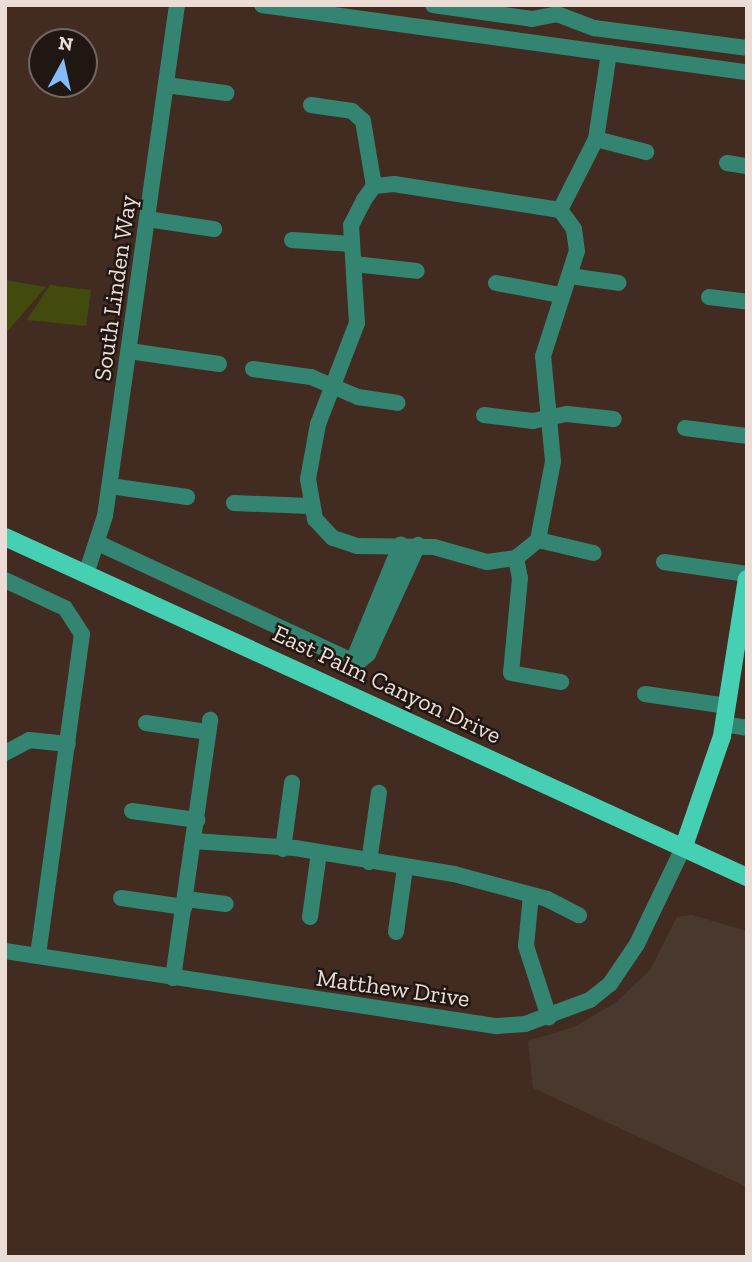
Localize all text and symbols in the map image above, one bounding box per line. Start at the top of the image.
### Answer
north arrow [28,28,98,98]
text: N [57,31,74,56]
street label: South Linden Way [88,193,142,383]
street label: East Palm Canyon Drive [268,618,506,750]
street label: Matthew Drive [314,963,472,1013]

